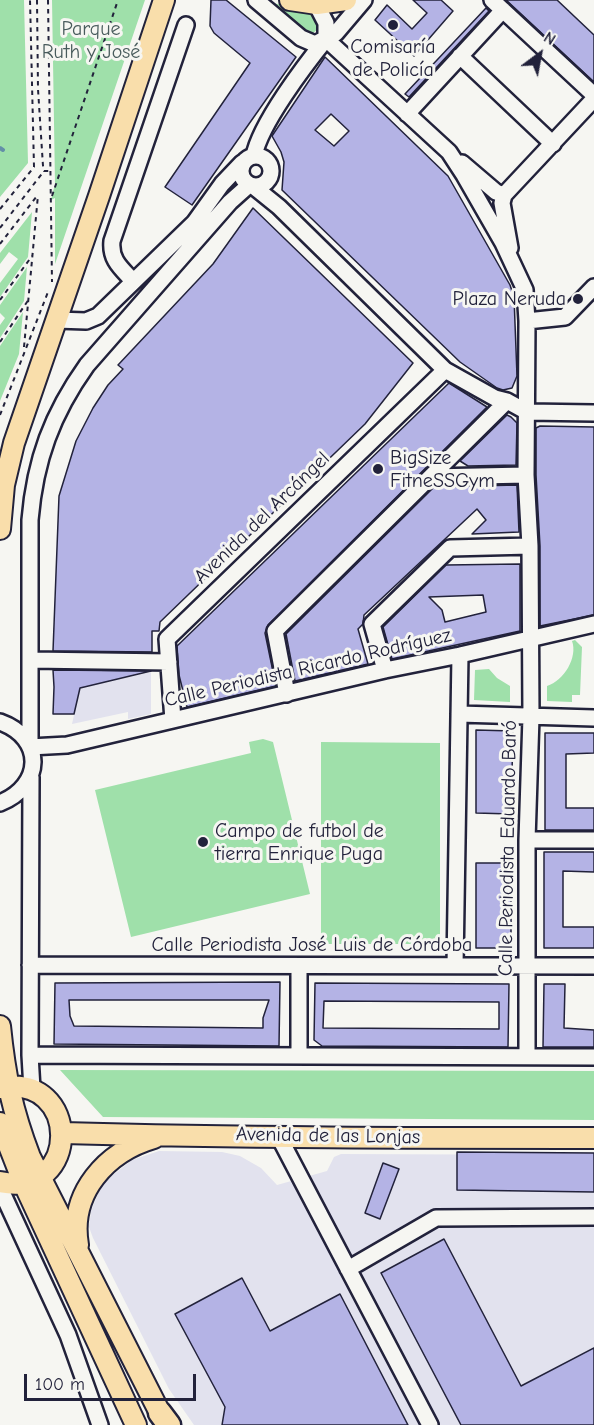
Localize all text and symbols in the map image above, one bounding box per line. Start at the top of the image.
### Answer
park label: Parque Ruth y José [42,17,140,64]
marker: Comisaría de Policía [386,18,400,32]
north arrow [510,24,570,84]
text: N [540,28,559,49]
place label: Comisaría de Policía [350,35,436,82]
place label: Plaza Neruda [453,287,566,311]
marker: Plaza Neruda [571,292,585,306]
place label: BigSize FitneSSGym [390,446,495,493]
street label: Avenida del Arcángel [189,447,335,589]
marker: BigSize FitneSSGym [371,462,385,476]
street label: Calle Periodista Ricardo Rodríguez [162,623,454,713]
street label: Calle Periodista Eduardo Baró [494,720,522,976]
place label: Campo de futbol de tierra Enrique Puga [215,819,384,866]
marker: Campo de futbol de tierra Enrique Puga [196,835,210,849]
street label: Calle Periodista José Luis de Córdoba [152,933,472,957]
street label: Avenida de las Lonjas [236,1122,420,1150]
scale bar [27,1362,200,1400]
text: 100 m [35,1374,85,1395]

